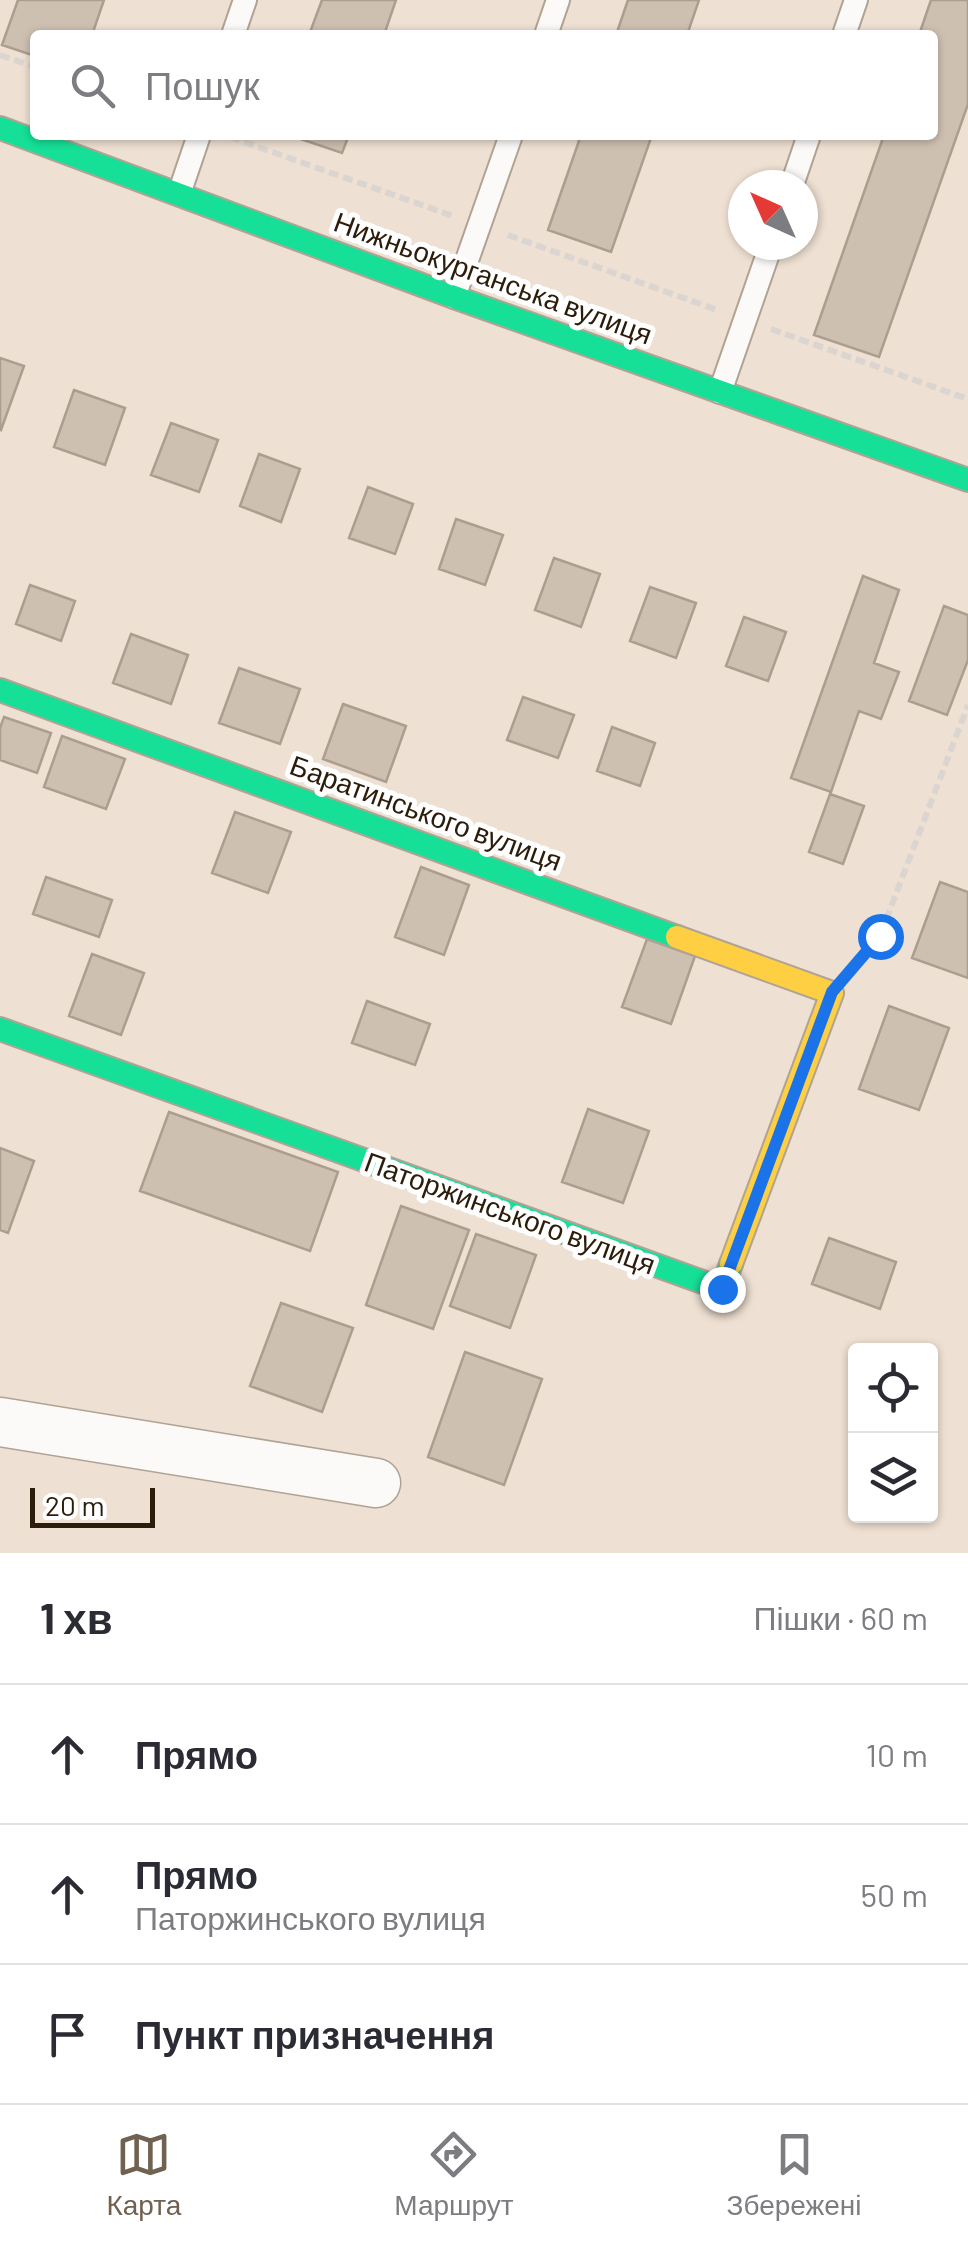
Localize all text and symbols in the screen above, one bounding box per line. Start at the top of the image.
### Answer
search box [30,30,938,140]
icon: search [65,58,120,113]
text: Пошук [145,62,260,108]
north arrow [728,170,818,260]
street label: Нижньокурганська вулиця [330,204,657,351]
street label: Баратинського вулиця [286,747,567,877]
route start [858,914,904,960]
street label: Паторжинського вулиця [360,1144,660,1281]
route end [700,1267,746,1313]
map controls [848,1343,938,1523]
button: locate [848,1343,938,1433]
button: layers [848,1433,938,1523]
scale bar [30,1483,155,1528]
text: 20 m [45,1488,105,1522]
text: 1 хв [40,1592,112,1642]
text: Пішки · 60 m [753,1598,928,1636]
icon: ahead [40,1727,95,1782]
text: Прямо [135,1731,258,1777]
text: 10 m [866,1735,928,1773]
text: Прямо [135,1851,258,1897]
icon: ahead [40,1867,95,1922]
text: 50 m [861,1875,928,1913]
text: Паторжинського вулиця [135,1898,486,1936]
icon: arrive [40,2007,95,2062]
text: Пункт призначення [135,2011,494,2057]
tab: Карта [106,2127,181,2222]
tab: Маршрут [394,2127,514,2222]
tab: Збережені [727,2127,862,2222]

